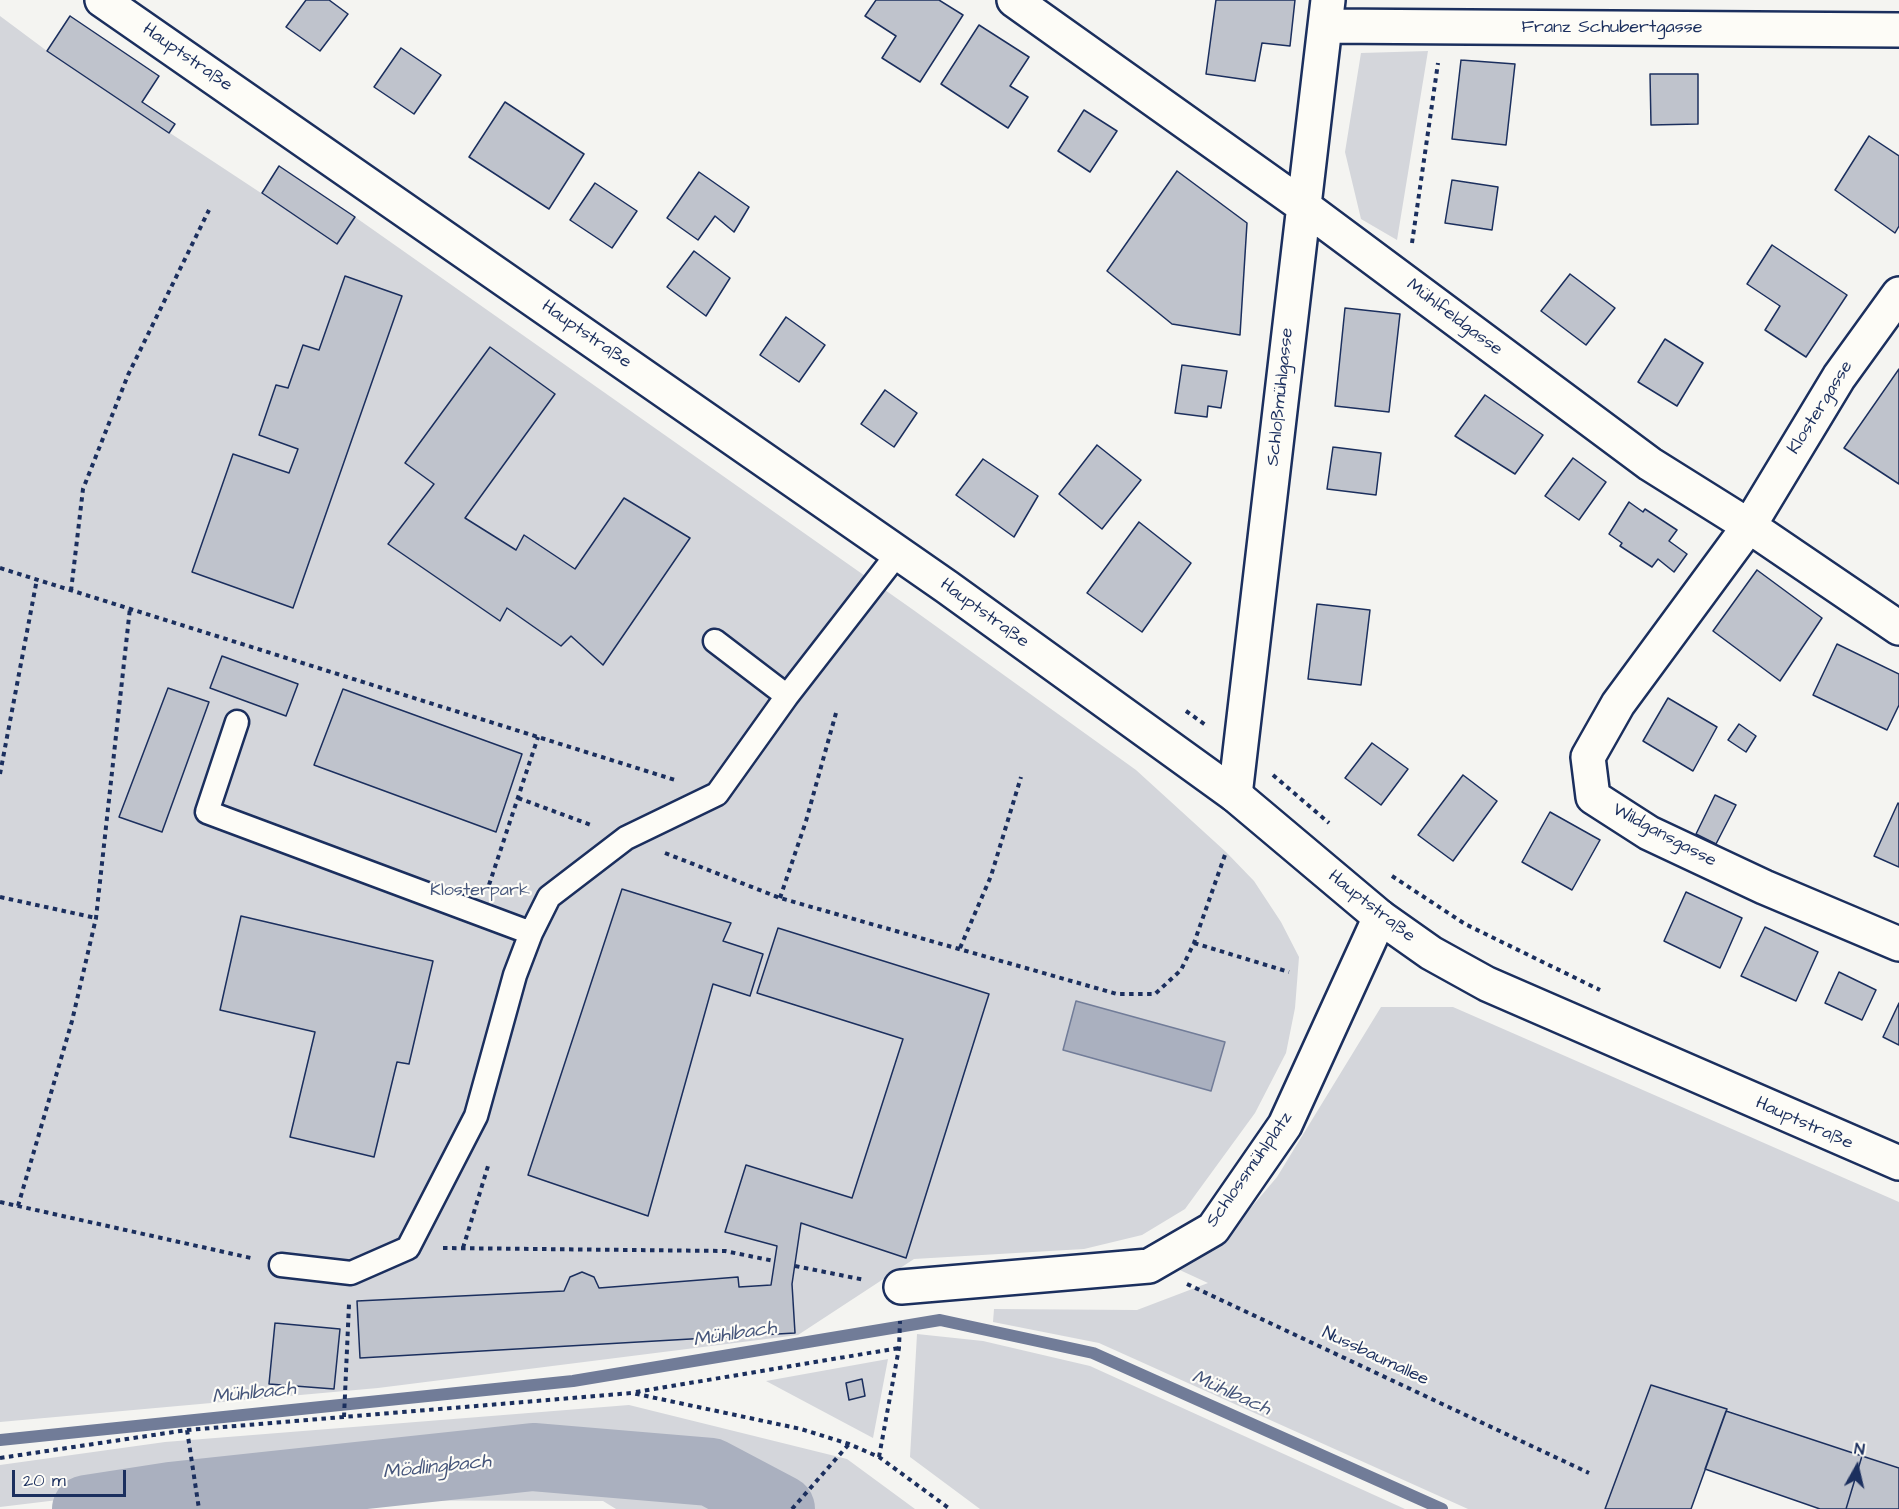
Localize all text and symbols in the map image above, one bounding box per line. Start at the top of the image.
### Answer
street label: Franz Schubertgasse [1522,17,1702,39]
street label: Hauptstraße [138,19,236,97]
street label: Mühlfeldgasse [1402,275,1506,361]
street label: Hauptstraße [537,296,635,374]
street label: Schloßmühlgasse [1263,327,1299,467]
street label: Klostergasse [1784,357,1858,459]
street label: Hauptstraße [935,575,1033,653]
street label: Wildgansgasse [1608,800,1720,872]
street label: Hauptstraße [1323,866,1419,948]
park label: Klosterpark [430,880,530,902]
street label: Hauptstraße [1752,1093,1856,1155]
street label: Schlossmühlplatz [1202,1108,1298,1232]
water label: Mühlbach [692,1317,778,1353]
street label: Nussbaumallee [1318,1323,1432,1391]
water label: Mühlbach [1188,1366,1274,1422]
water label: Mühlbach [211,1378,297,1410]
north arrow [1827,1437,1887,1497]
text: N [1853,1438,1866,1461]
water label: Mödlingbach [382,1450,492,1486]
scale bar [15,1458,129,1496]
text: 20 m [23,1468,66,1493]

